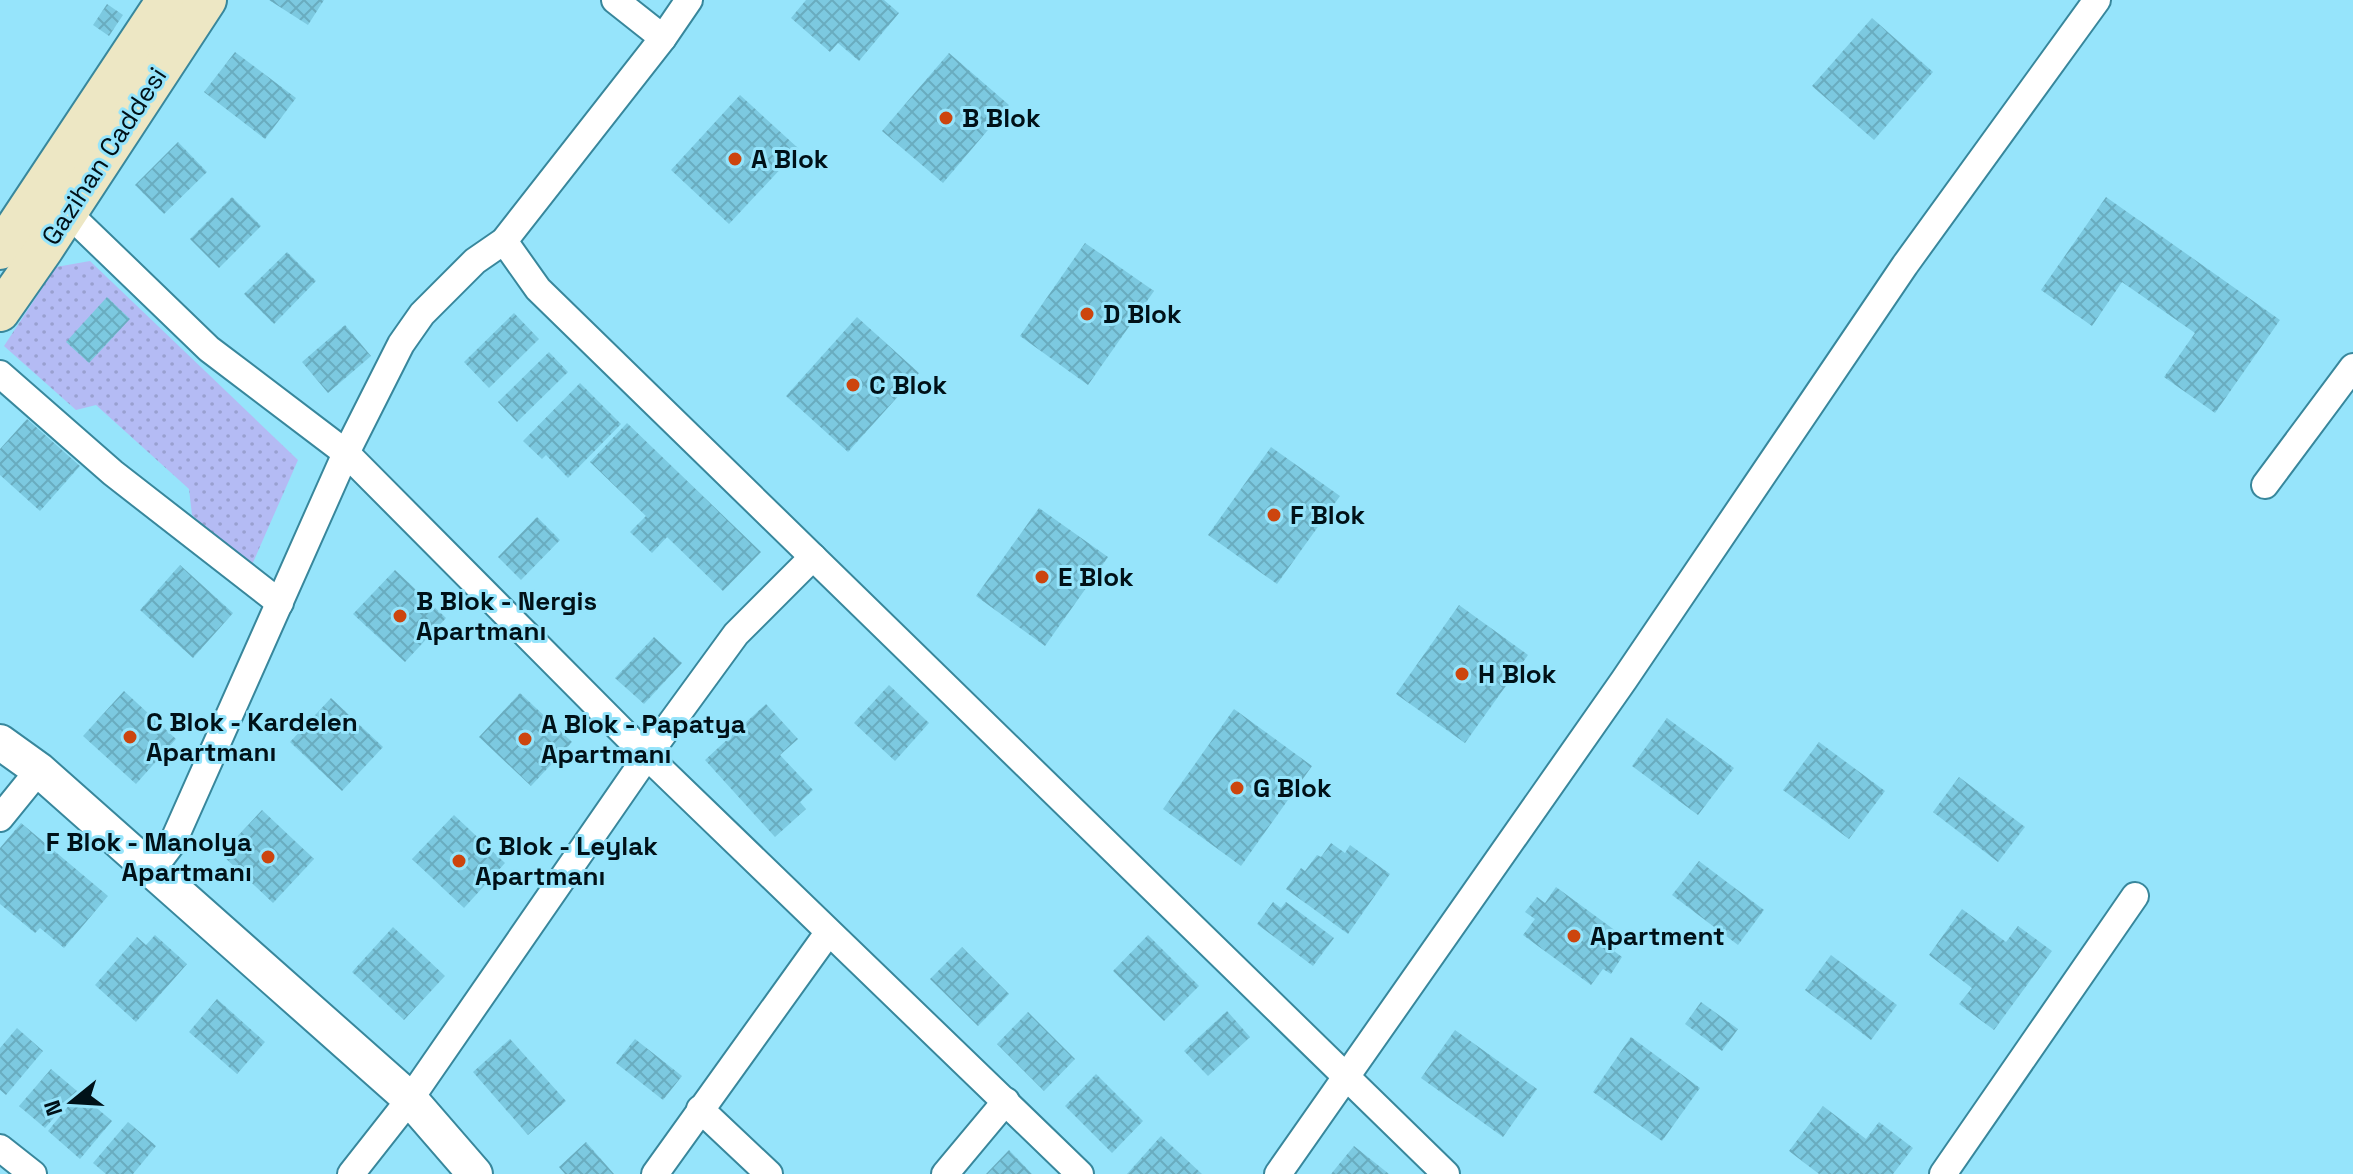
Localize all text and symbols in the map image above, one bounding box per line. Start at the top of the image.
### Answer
street label: Gazihan Caddesi [34,60,174,252]
place label: B Blok [962,101,1041,135]
marker: B Blok [937,109,955,127]
place label: A Blok [751,142,829,176]
marker: A Blok [726,150,744,168]
place label: D Blok [1103,297,1182,331]
marker: D Blok [1078,305,1096,323]
place label: C Blok [869,368,947,402]
marker: C Blok [844,376,862,394]
place label: F Blok [1290,498,1366,532]
marker: F Blok [1265,506,1283,524]
place label: E Blok [1058,560,1134,594]
marker: E Blok [1033,568,1051,586]
place label: B Blok - Nergis Apartmanı [416,584,597,648]
marker: B Blok - Nergis Apartmanı [391,607,409,625]
place label: H Blok [1478,657,1557,691]
marker: H Blok [1453,665,1471,683]
place label: C Blok - Kardelen Apartmanı [146,705,358,769]
place label: A Blok - Papatya Apartmanı [541,707,746,771]
marker: C Blok - Kardelen Apartmanı [121,728,139,746]
marker: A Blok - Papatya Apartmanı [516,730,534,748]
place label: G Blok [1253,771,1332,805]
marker: G Blok [1228,779,1246,797]
place label: F Blok - Manolya Apartmanı [46,825,252,889]
place label: C Blok - Leylak Apartmanı [475,829,658,893]
marker: F Blok - Manolya Apartmanı [259,848,277,866]
marker: C Blok - Leylak Apartmanı [450,852,468,870]
place label: Apartment [1590,919,1725,953]
marker: Apartment [1565,927,1583,945]
north arrow [32,1062,112,1142]
text: N [37,1097,69,1120]

